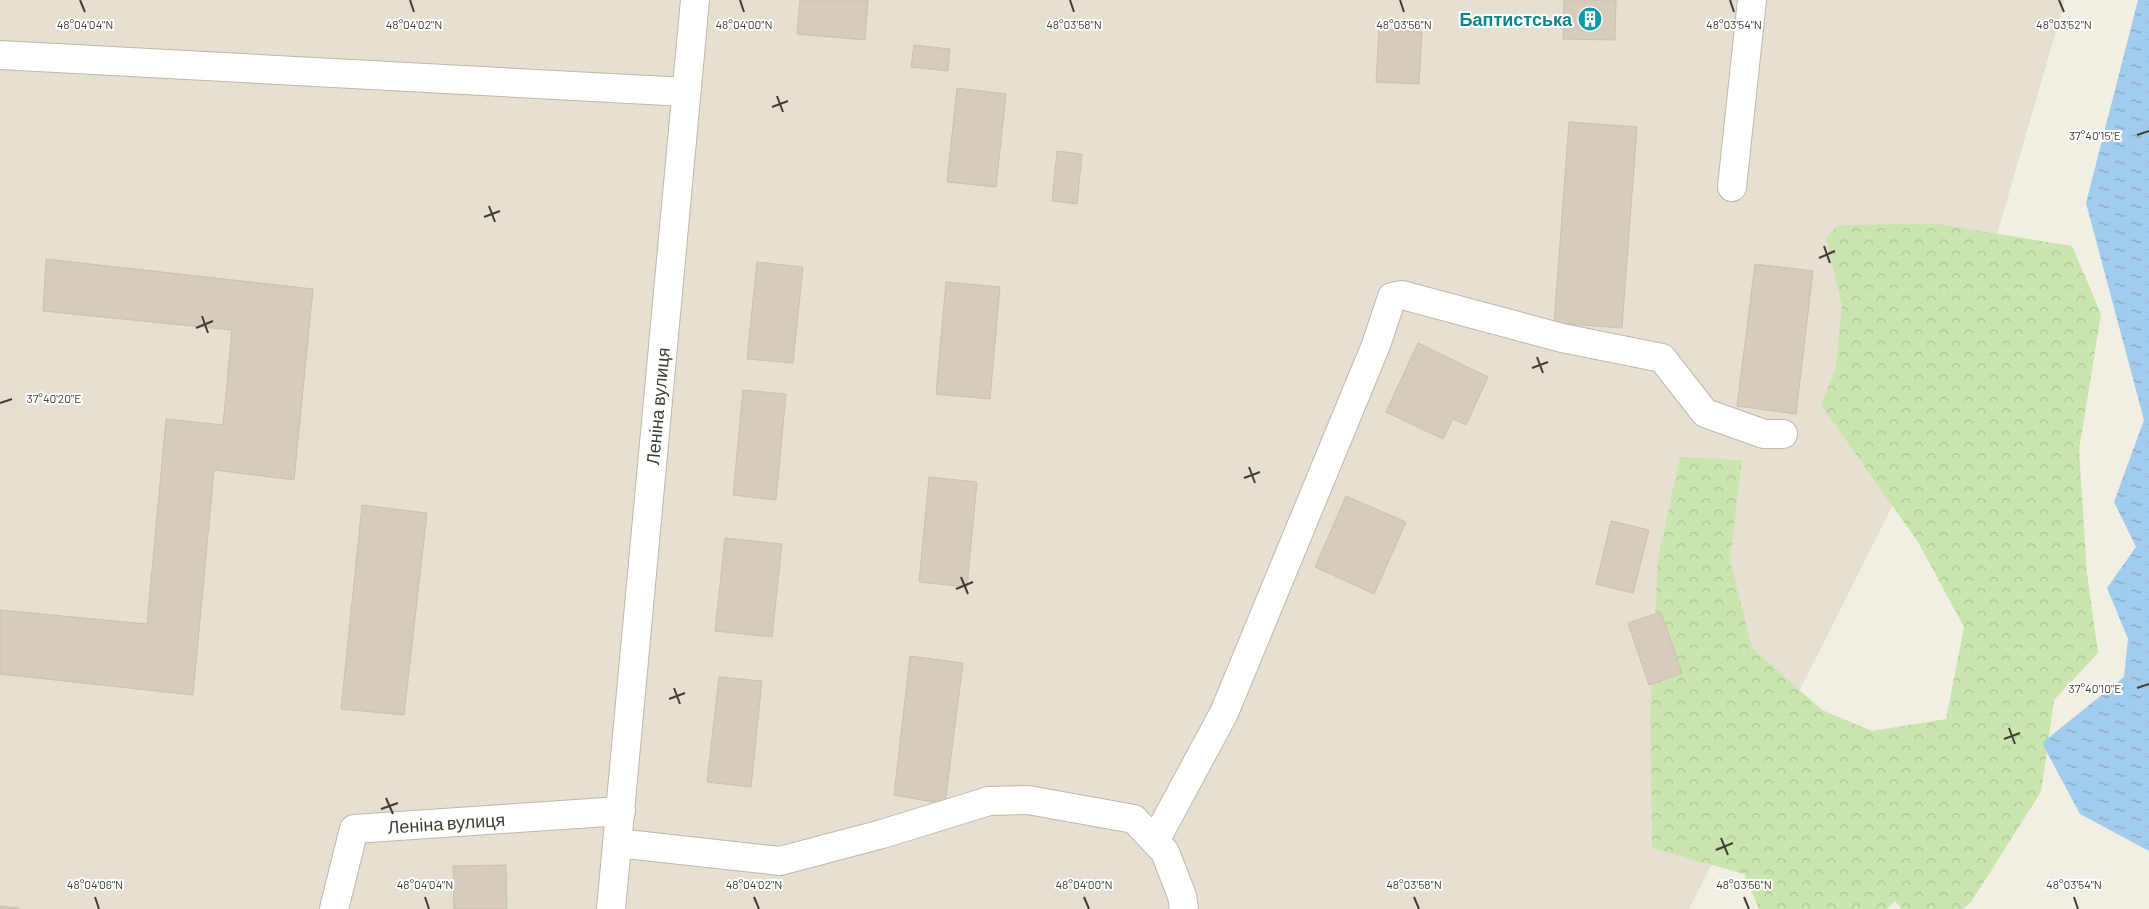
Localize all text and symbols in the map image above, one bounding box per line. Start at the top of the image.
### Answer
building icon: Баптистська [1577,6,1603,32]
place label: Баптистська [1460,8,1573,30]
text: 48°04'04"N [57,17,113,31]
text: 48°04'02"N [386,17,442,31]
text: 48°04'00"N [715,17,773,31]
text: 48°03'58"N [1046,17,1102,31]
text: 48°03'56"N [1376,17,1432,31]
text: 48°03'54"N [1706,17,1762,31]
text: 48°03'52"N [2036,17,2092,31]
text: 37°40'15"E [2069,128,2121,142]
street label: Леніна вулиця [641,346,674,466]
text: 37°40'20"E [26,391,82,405]
text: 37°40'10"E [2069,681,2121,695]
street label: Леніна вулиця [387,808,506,838]
text: 48°04'06"N [67,877,123,891]
text: 48°04'04"N [397,877,453,891]
text: 48°04'02"N [726,877,782,891]
text: 48°04'00"N [1055,877,1113,891]
text: 48°03'58"N [1386,877,1442,891]
text: 48°03'56"N [1716,877,1772,891]
text: 48°03'54"N [2046,877,2102,891]

